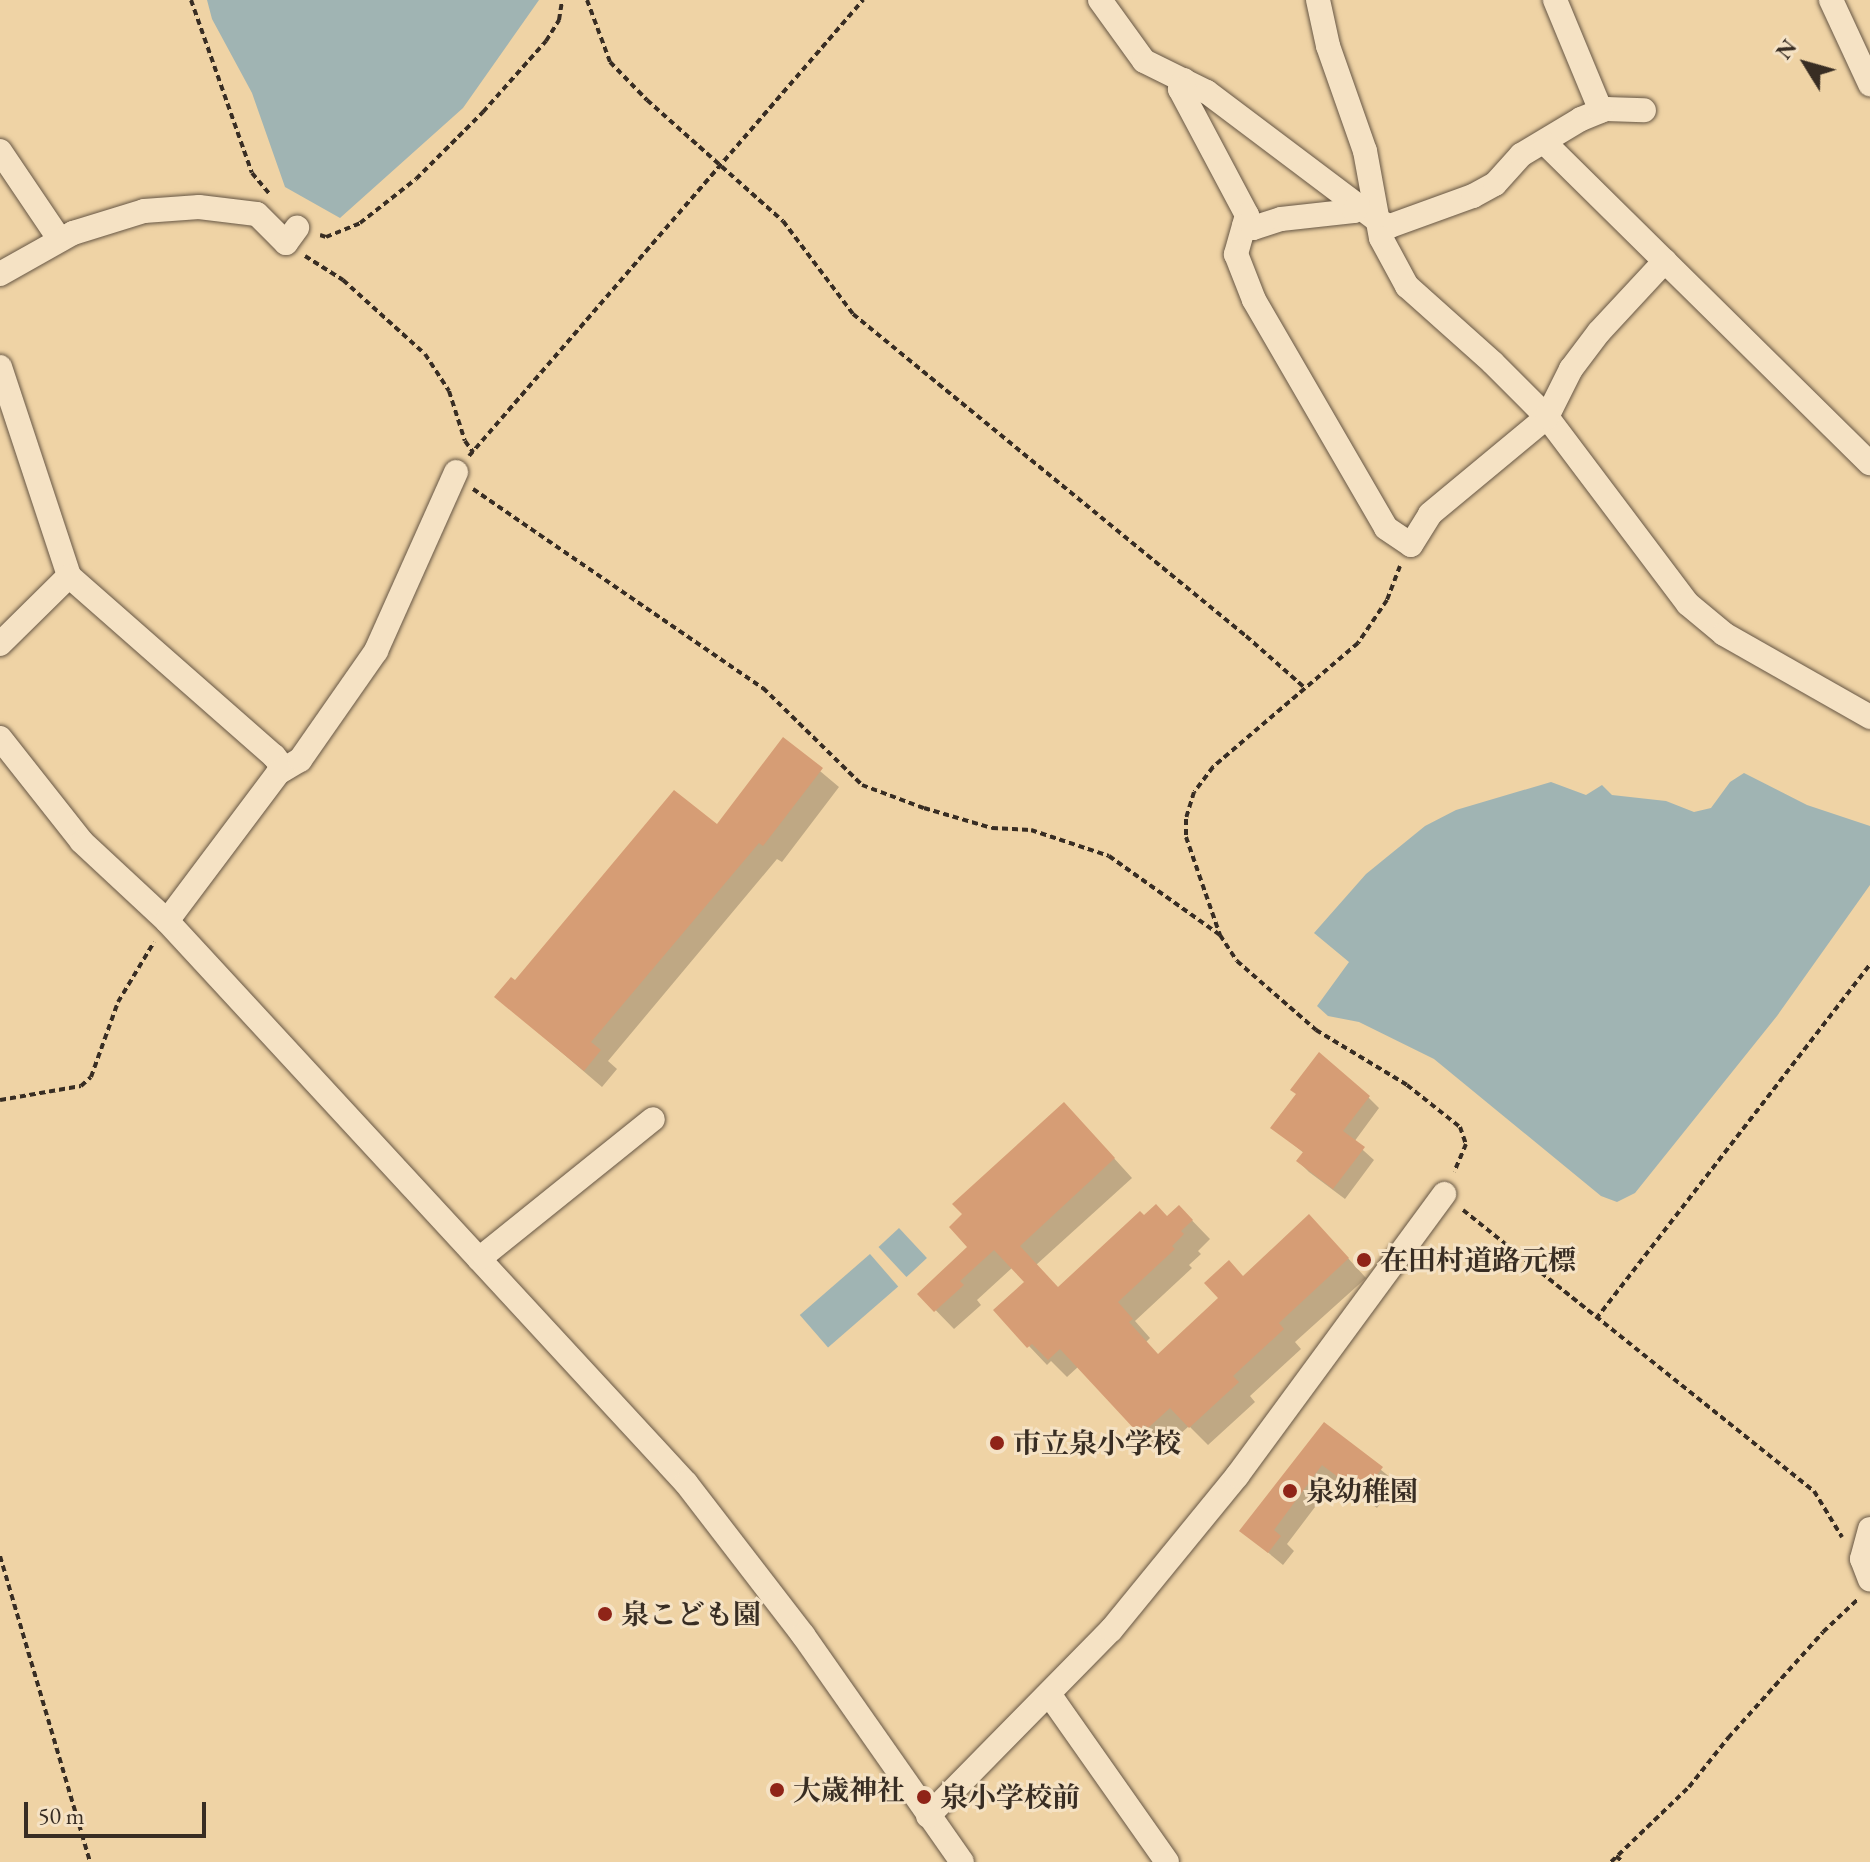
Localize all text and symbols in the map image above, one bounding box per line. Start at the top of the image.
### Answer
north arrow [1766,24,1846,104]
text: N [1769,33,1803,65]
place label: 在田村道路元標 [1380,1243,1576,1277]
marker: 在田村道路元標 [1355,1251,1373,1269]
place label: 市立泉小学校 [1013,1426,1181,1460]
marker: 市立泉小学校 [988,1434,1006,1452]
place label: 泉幼稚園 [1306,1474,1418,1508]
marker: 泉幼稚園 [1281,1482,1299,1500]
place label: 泉こども園 [621,1597,761,1631]
marker: 泉こども園 [596,1605,614,1623]
place label: 大歳神社 [793,1773,905,1807]
place label: 泉小学校前 [940,1780,1080,1814]
marker: 大歳神社 [768,1781,786,1799]
scale bar [28,1786,210,1836]
marker: 泉小学校前 [915,1788,933,1806]
text: 50 m [38,1800,85,1831]

